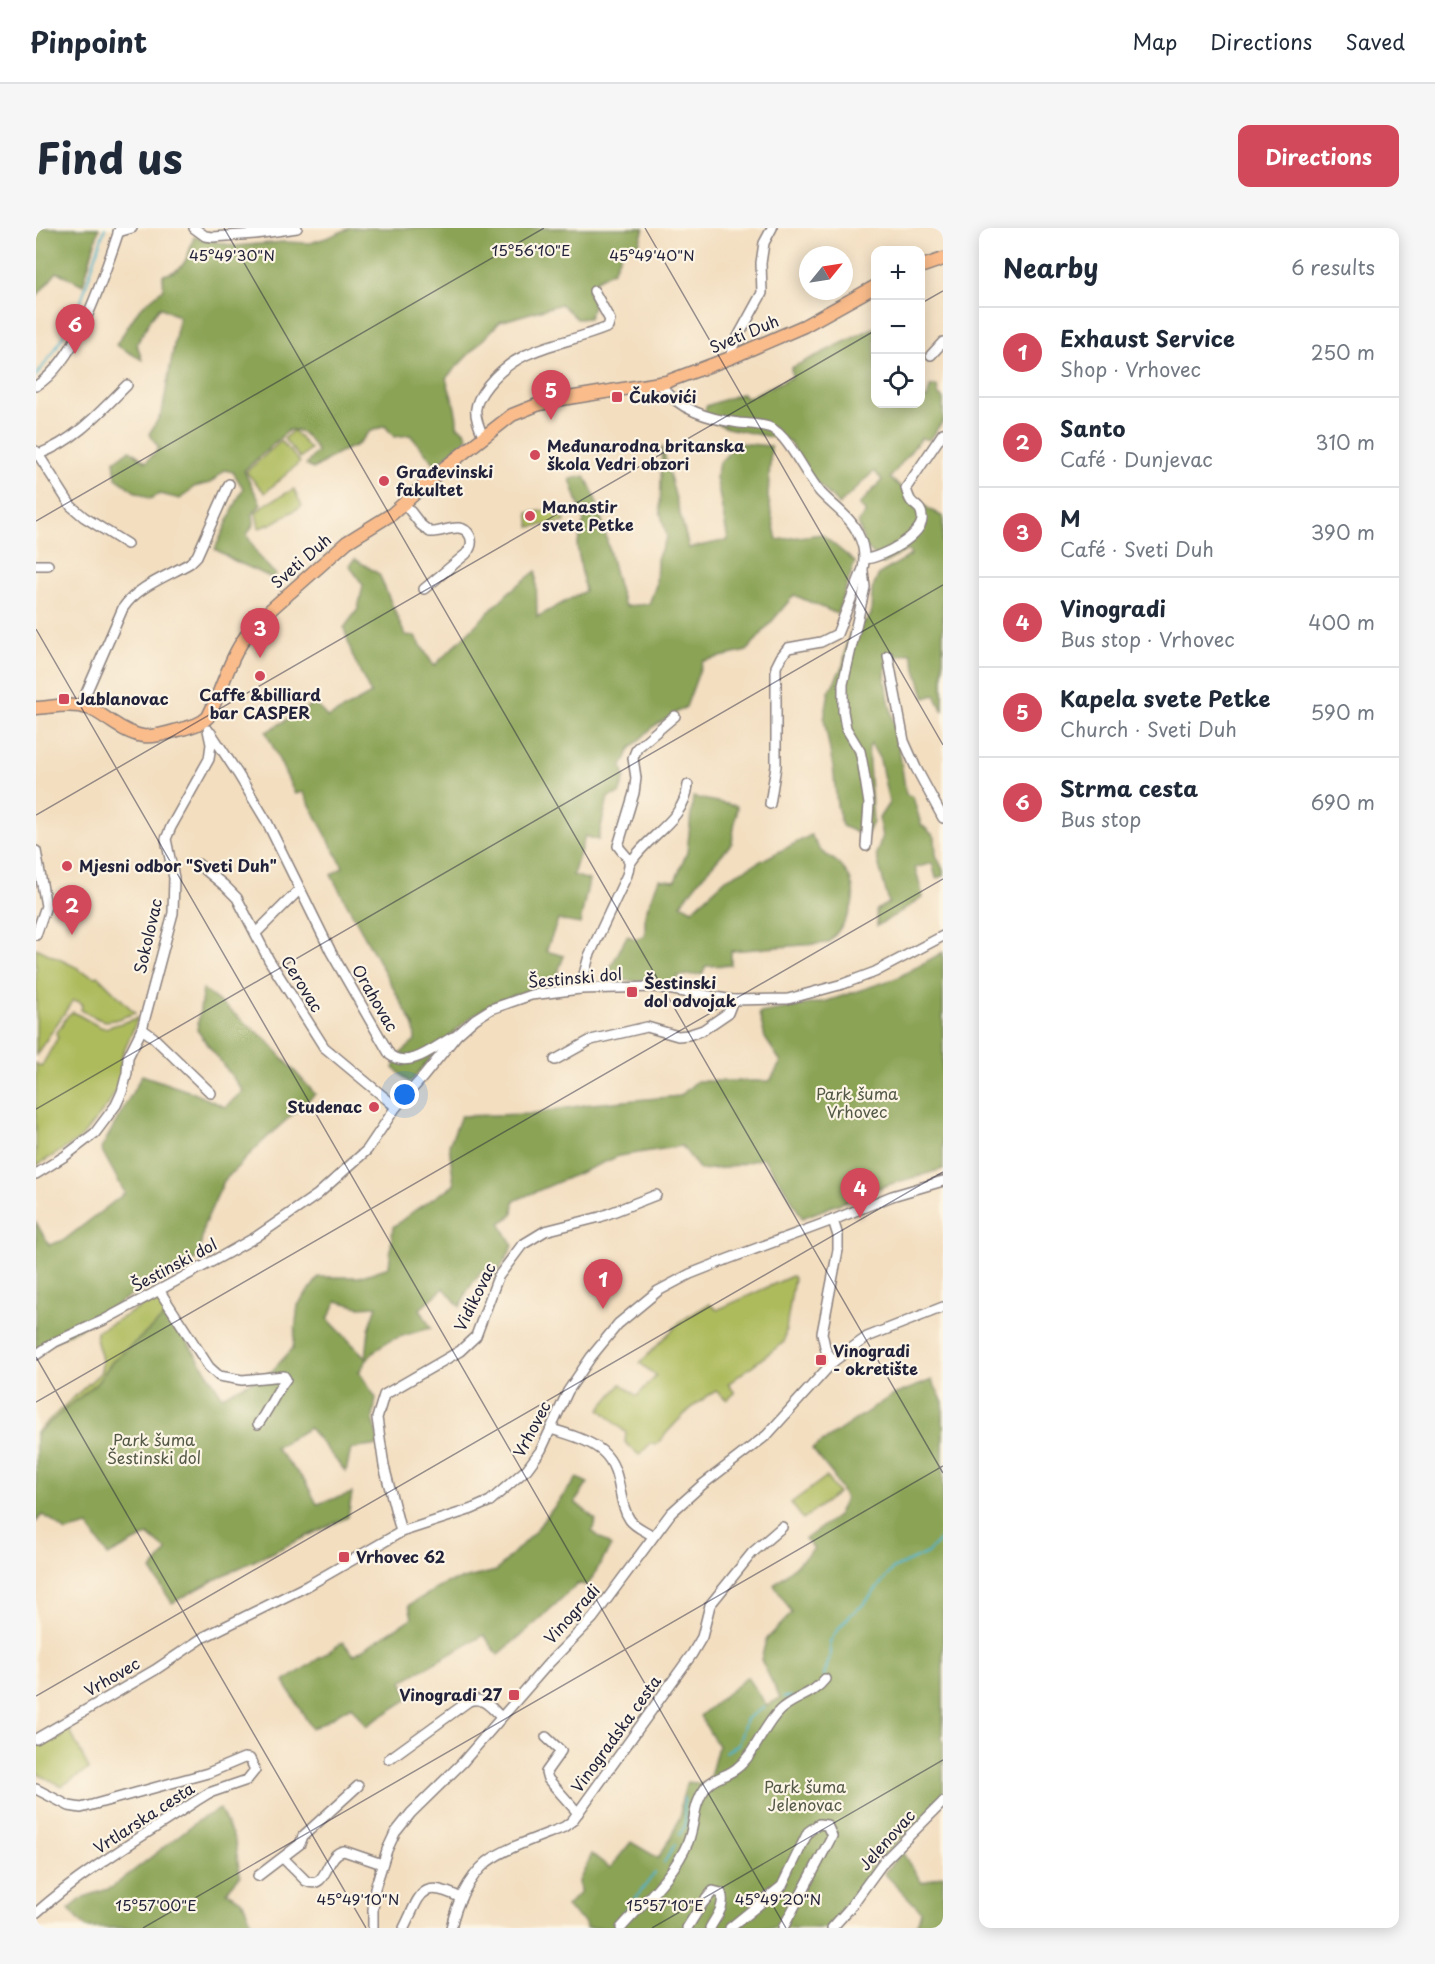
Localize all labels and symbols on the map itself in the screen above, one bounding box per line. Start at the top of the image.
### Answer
text: 15°56'10"E [492,238,570,261]
text: 45°49'30"N [189,243,275,266]
text: 45°49'40"N [609,243,695,266]
north arrow [799,246,853,300]
pin: 6 [56,304,94,354]
street label: Sveti Duh [705,308,782,358]
pin: 5 [532,370,570,420]
place label: Čukovići [629,384,697,408]
marker: Čukovići [610,390,624,404]
place label: Međunarodna britanska škola Vedri obzori [547,433,745,475]
marker: Međunarodna britanska škola Vedri obzori [528,448,542,462]
place label: Građevinski fakultet [396,459,493,501]
marker: Građevinski fakultet [377,474,391,488]
place label: Manastir svete Petke [542,494,634,536]
marker: Manastir svete Petke [523,509,537,523]
street label: Sveti Duh [265,527,336,593]
pin: 3 [240,608,280,658]
marker: Caffe &billiard bar CASPER [253,669,267,683]
place label: Caffe &billiard bar CASPER [199,682,321,724]
place label: Jablanovac [76,686,169,710]
marker: Jablanovac [57,692,71,706]
place label: Mjesni odbor "Sveti Duh" [79,853,277,877]
marker: Mjesni odbor "Sveti Duh" [60,859,74,873]
pin: 2 [52,886,92,935]
street label: Sokolovac [127,896,167,976]
street label: Cerovac [276,950,330,1016]
street label: Orahovac [347,959,405,1036]
street label: Šestinski dol [527,961,623,993]
place label: Šestinski dol odvojak [644,970,737,1012]
marker: Šestinski dol odvojak [625,985,639,999]
your location [390,1080,419,1109]
park label: Park šuma Vrhovec [816,1081,898,1123]
place label: Studenac [287,1094,362,1118]
marker: Studenac [367,1100,381,1114]
pin: 4 [840,1168,880,1218]
street label: Šestinski dol [126,1231,221,1297]
street label: Vidikovac [447,1258,501,1335]
pin: 1 [584,1260,622,1309]
place label: Vinogradi - okretište [833,1338,918,1380]
marker: Vinogradi - okretište [814,1353,828,1367]
street label: Vrhovec [506,1396,556,1461]
park label: Park šuma Šestinski dol [107,1427,201,1469]
place label: Vrhovec 62 [356,1544,445,1568]
marker: Vrhovec 62 [337,1550,351,1564]
street label: Vinogradi [538,1578,605,1649]
street label: Vrhovec [79,1651,144,1702]
street label: Vinogradska cesta [564,1670,666,1797]
place label: Vinogradi 27 [399,1682,503,1706]
marker: Vinogradi 27 [507,1688,521,1702]
park label: Park šuma Jelenovac [764,1774,846,1816]
street label: Vrtlarska cesta [88,1776,199,1859]
street label: Jelenovac [852,1804,920,1875]
text: 45°49'10"N [317,1887,399,1910]
text: 45°49'20"N [735,1887,821,1910]
text: 15°57'00"E [115,1893,197,1916]
text: 15°57'10"E [626,1893,704,1916]

